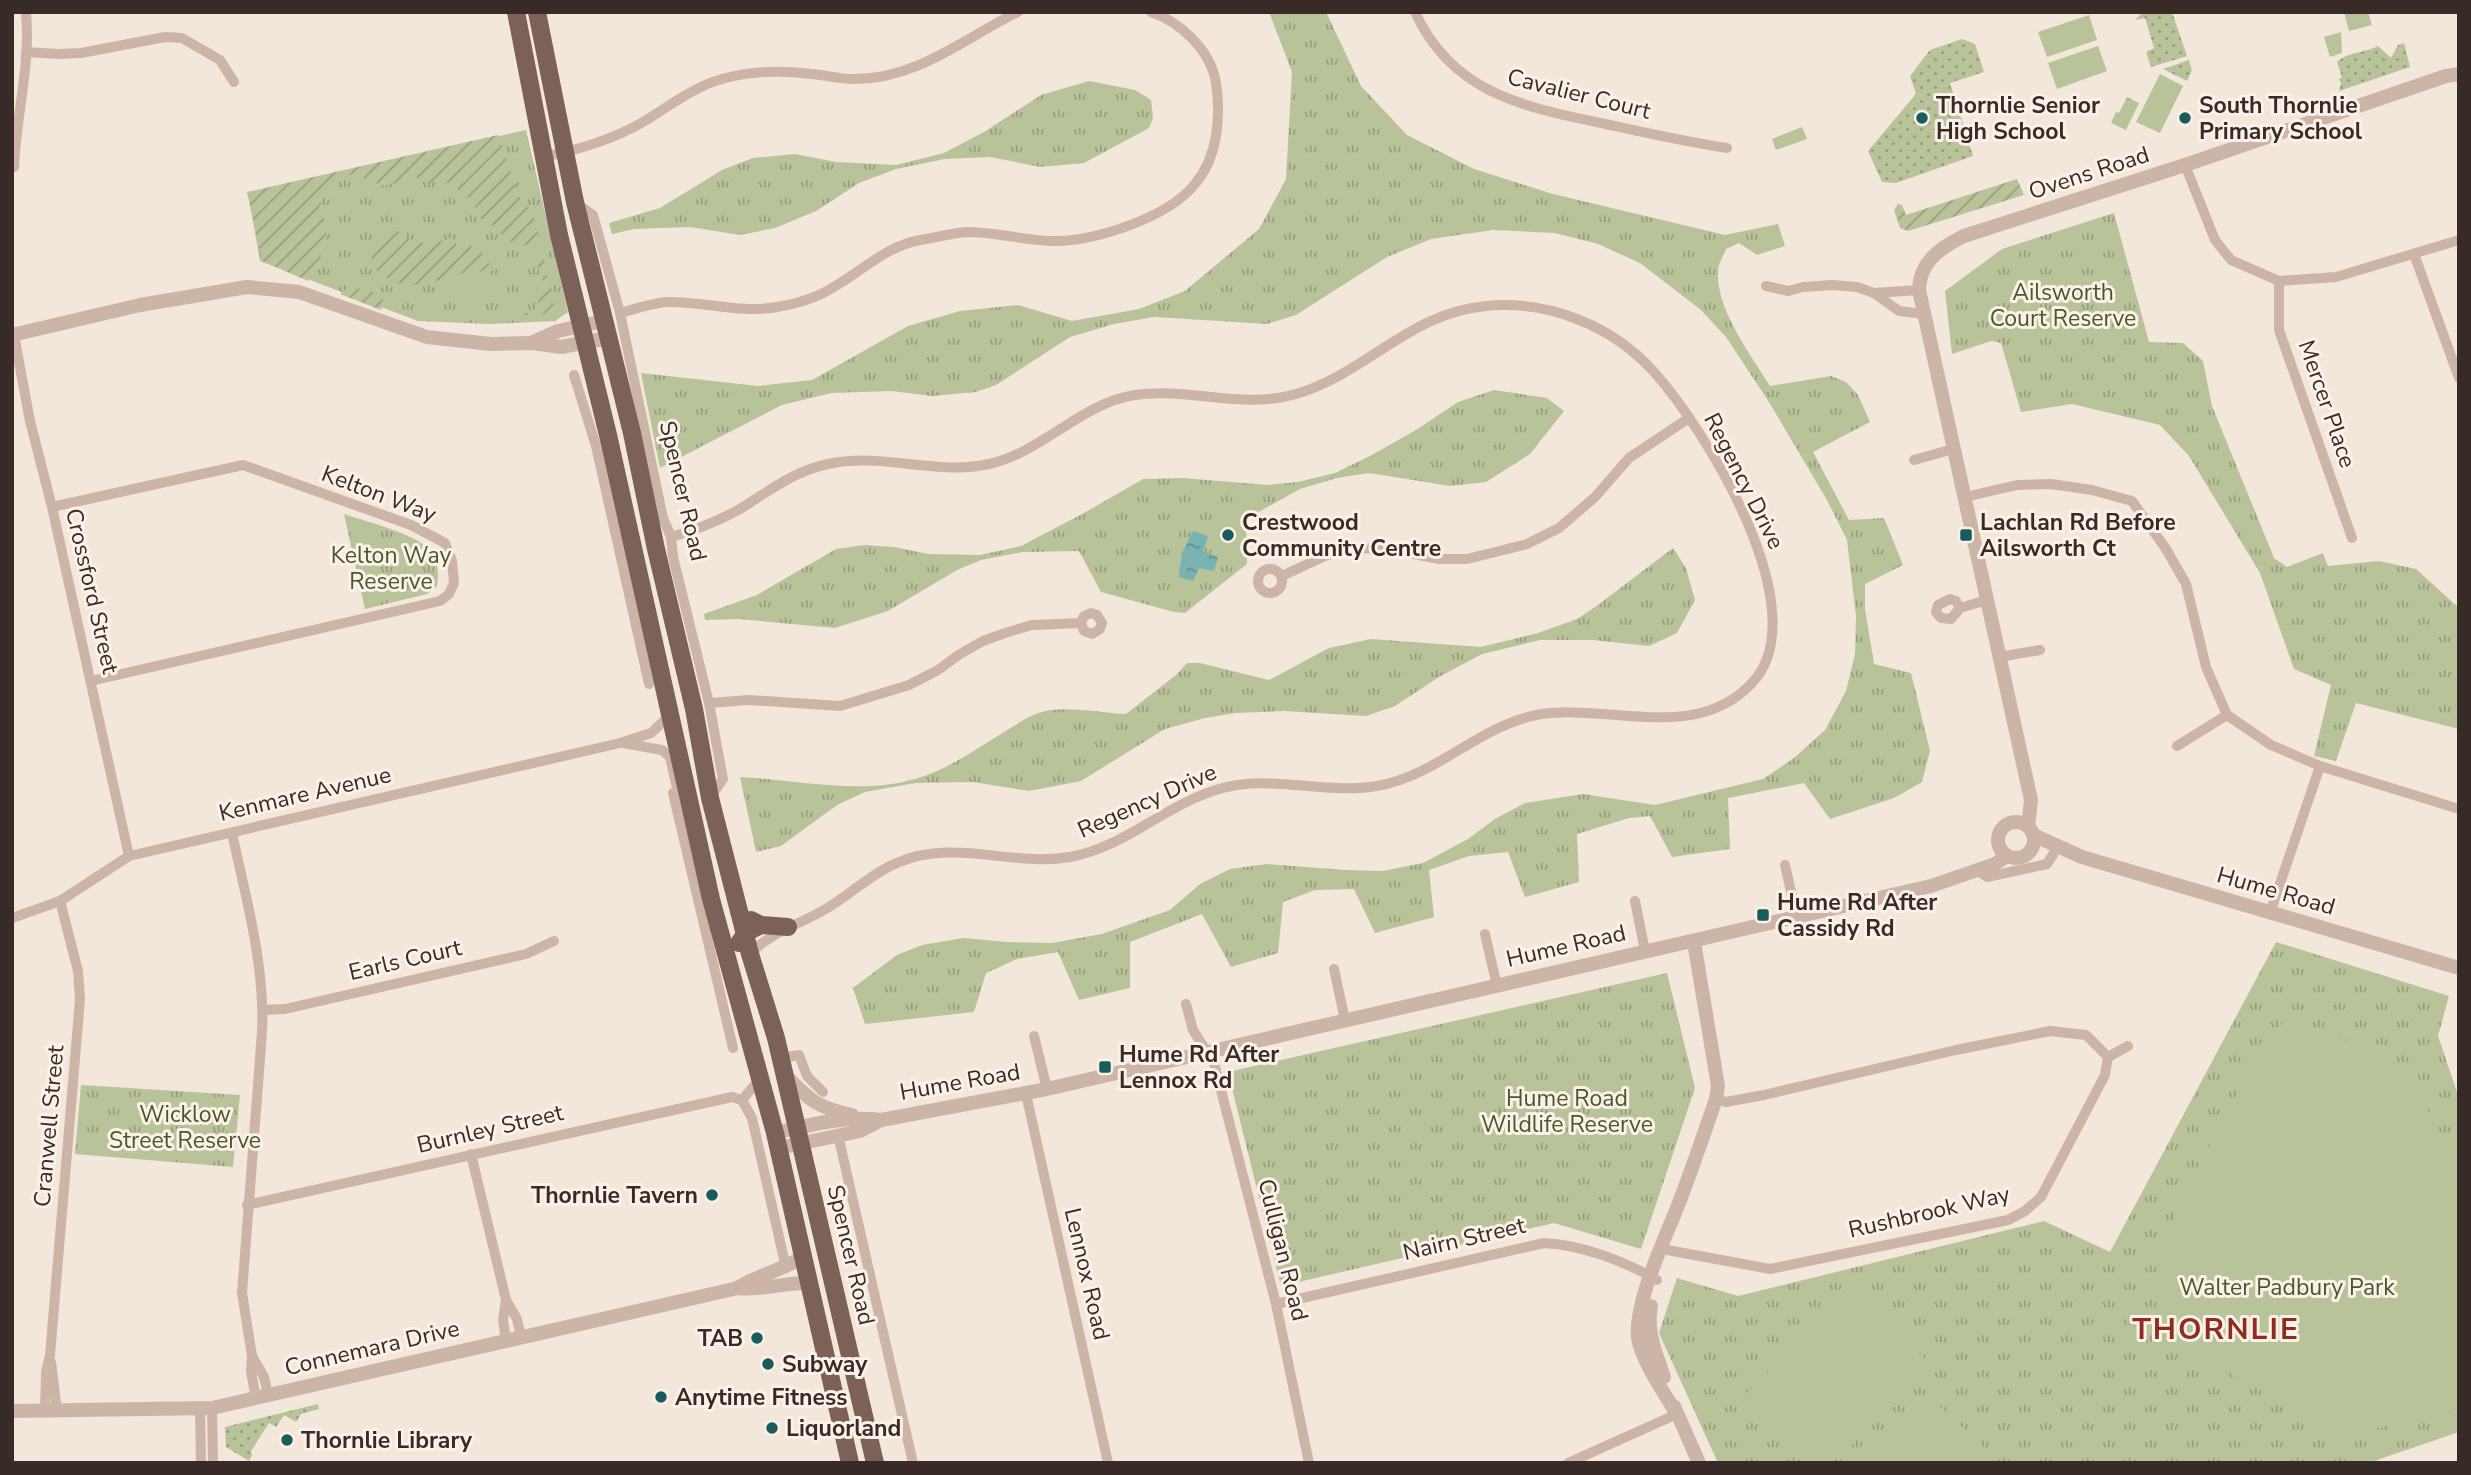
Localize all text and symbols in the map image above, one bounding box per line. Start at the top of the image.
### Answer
street label: Cavalier Court [1504,61,1655,127]
place label: Thornlie Senior High School [1936,90,2100,147]
place label: South Thornlie Primary School [2199,90,2363,147]
marker: Thornlie Senior High School [1914,110,1930,126]
marker: South Thornlie Primary School [2177,110,2193,126]
street label: Ovens Road [2025,139,2153,207]
park label: Ailsworth Court Reserve [1990,277,2136,334]
street label: Mercer Place [2291,336,2363,472]
street label: Regency Drive [1696,408,1792,554]
street label: Spencer Road [652,418,714,564]
street label: Kelton Way [317,458,441,530]
street label: Crossford Street [58,505,126,678]
place label: Crestwood Community Centre [1242,507,1441,564]
place label: Lachlan Rd Before Ailsworth Ct [1980,507,2176,564]
marker: Crestwood Community Centre [1220,527,1236,543]
marker: Lachlan Rd Before Ailsworth Ct [1958,527,1974,543]
park label: Kelton Way Reserve [331,540,451,597]
street label: Regency Drive [1073,757,1221,845]
street label: Kenmare Avenue [216,759,394,829]
street label: Hume Road [2213,859,2339,923]
place label: Hume Rd After Cassidy Rd [1777,887,1937,944]
marker: Hume Rd After Cassidy Rd [1755,907,1771,923]
street label: Hume Road [1503,917,1629,975]
street label: Earls Court [346,932,465,988]
place label: Hume Rd After Lennox Rd [1119,1039,1279,1096]
street label: Cranwell Street [26,1043,72,1208]
street label: Hume Road [897,1056,1023,1108]
marker: Hume Rd After Lennox Rd [1097,1059,1113,1075]
park label: Hume Road Wildlife Reserve [1481,1083,1653,1140]
street label: Burnley Street [414,1097,567,1161]
park label: Wicklow Street Reserve [109,1099,261,1156]
street label: Culligan Road [1250,1176,1316,1324]
street label: Rushbrook Way [1845,1178,2013,1246]
place label: Thornlie Tavern [531,1180,698,1211]
street label: Spencer Road [820,1182,882,1328]
marker: Thornlie Tavern [704,1187,720,1203]
street label: Lennox Road [1057,1205,1117,1343]
street label: Nairn Street [1400,1210,1529,1268]
park label: Walter Padbury Park [2179,1272,2395,1303]
district label: THORNLIE [2132,1309,2300,1350]
street label: Connemara Drive [282,1313,462,1383]
place label: TAB [698,1323,743,1354]
marker: TAB [749,1330,765,1346]
place label: Subway [782,1349,868,1380]
marker: Subway [760,1356,776,1372]
place label: Anytime Fitness [675,1382,847,1413]
marker: Anytime Fitness [653,1389,669,1405]
place label: Liquorland [786,1413,901,1444]
marker: Liquorland [764,1420,780,1436]
place label: Thornlie Library [301,1425,473,1456]
marker: Thornlie Library [279,1432,295,1448]

